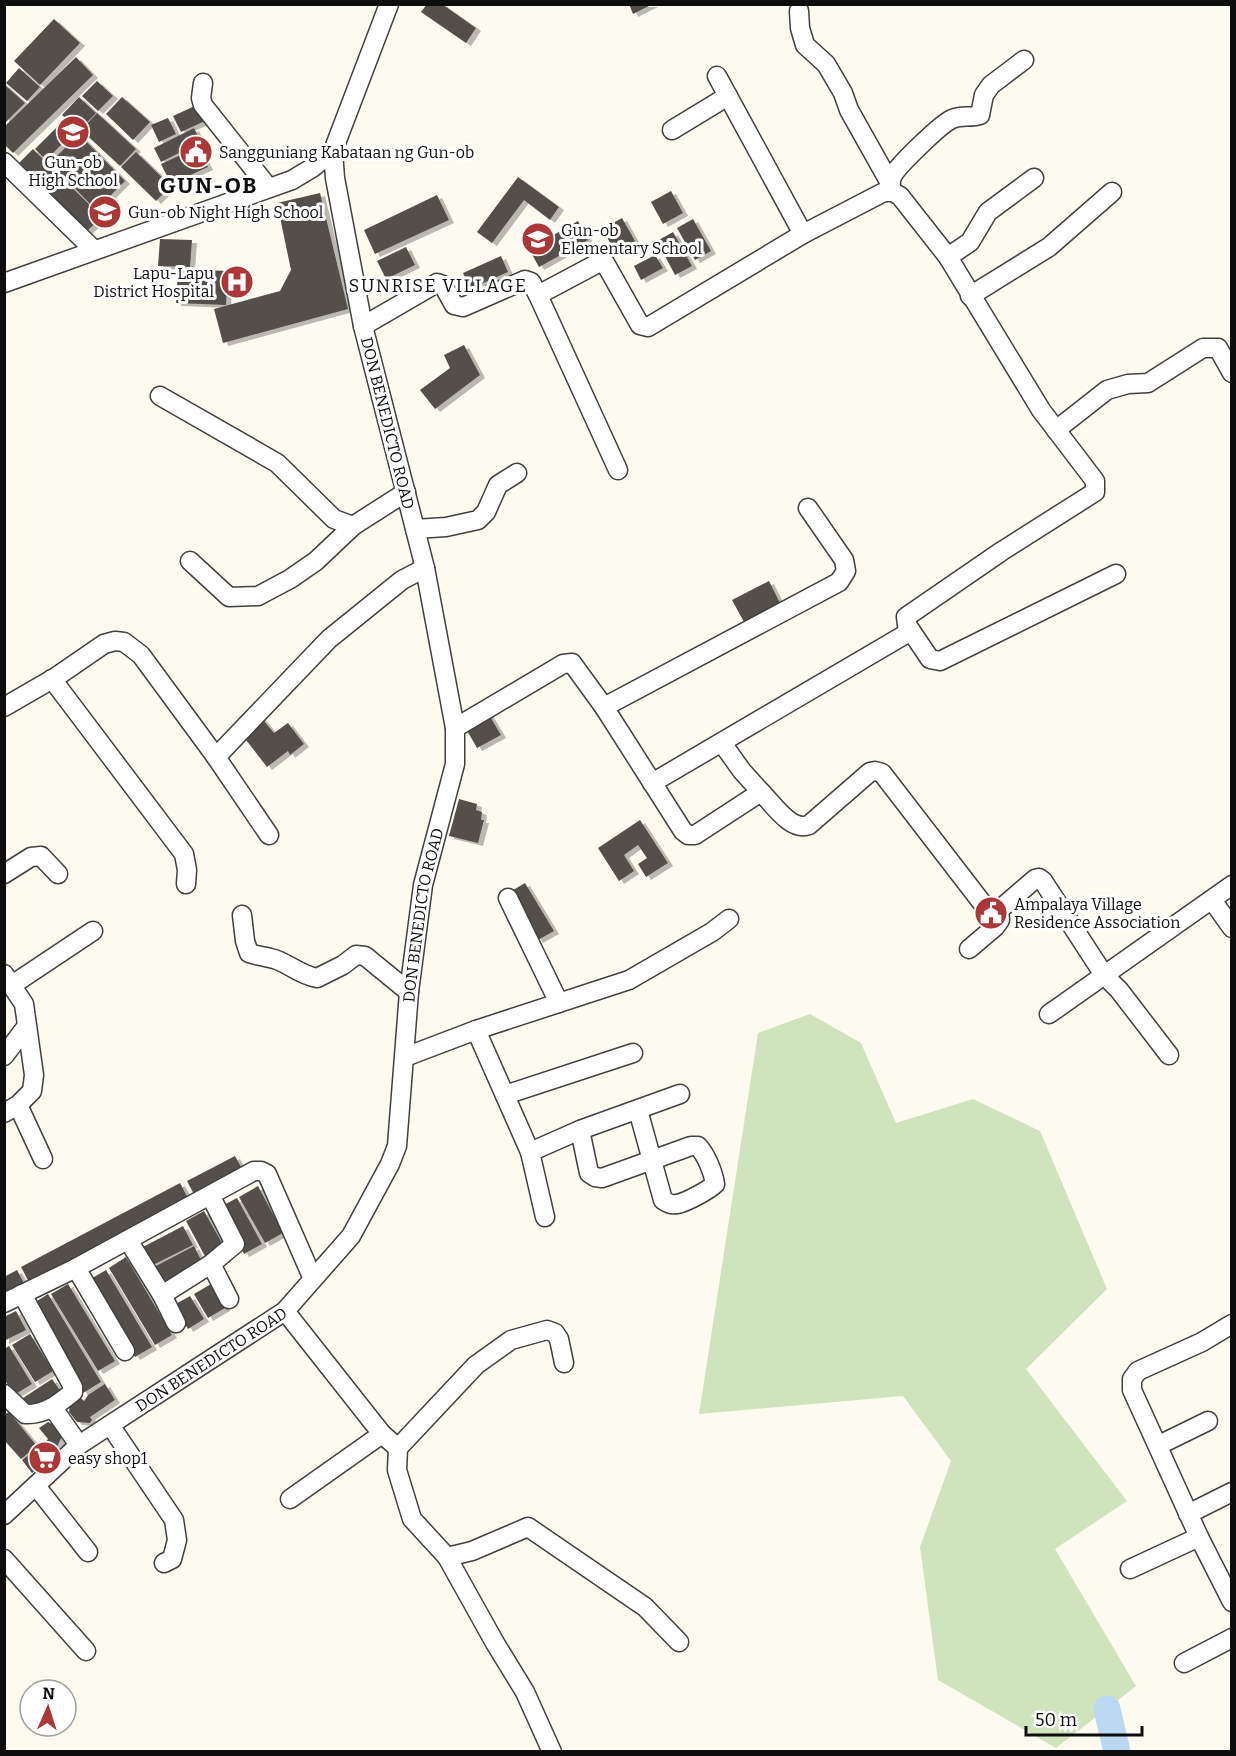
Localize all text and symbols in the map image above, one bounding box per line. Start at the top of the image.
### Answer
school or university icon: Gun-ob High School [55,114,91,150]
public building icon: Sangguniang Kabataan ng Gun-ob [178,134,214,170]
place label: Sangguniang Kabataan ng Gun-ob [219,143,474,162]
place label: Gun-ob High School [28,153,118,190]
district label: GUN-OB [160,172,258,199]
school or university icon: Gun-ob Night High School [87,194,123,230]
place label: Gun-ob Night High School [128,203,324,222]
school or university icon: Gun-ob Elementary School [520,221,556,257]
place label: Gun-ob Elementary School [561,221,702,258]
place label: Lapu-Lapu District Hospital [93,264,214,301]
hospital icon: Lapu-Lapu District Hospital [219,264,255,300]
district label: SUNRISE VILLAGE [349,275,527,297]
street label: DON BENEDICTO ROAD [357,335,418,511]
street label: DON BENEDICTO ROAD [399,826,448,1003]
public building icon: Ampalaya Village Residence Association [973,895,1009,931]
place label: Ampalaya Village Residence Association [1014,895,1180,932]
street label: DON BENEDICTO ROAD [132,1303,291,1416]
supermarket icon: easy shop1 [27,1440,63,1476]
place label: easy shop1 [68,1449,148,1468]
north arrow [18,1678,78,1738]
text: N [42,1684,55,1703]
scale bar [1026,1699,1142,1737]
text: 50 m [1035,1709,1077,1731]

